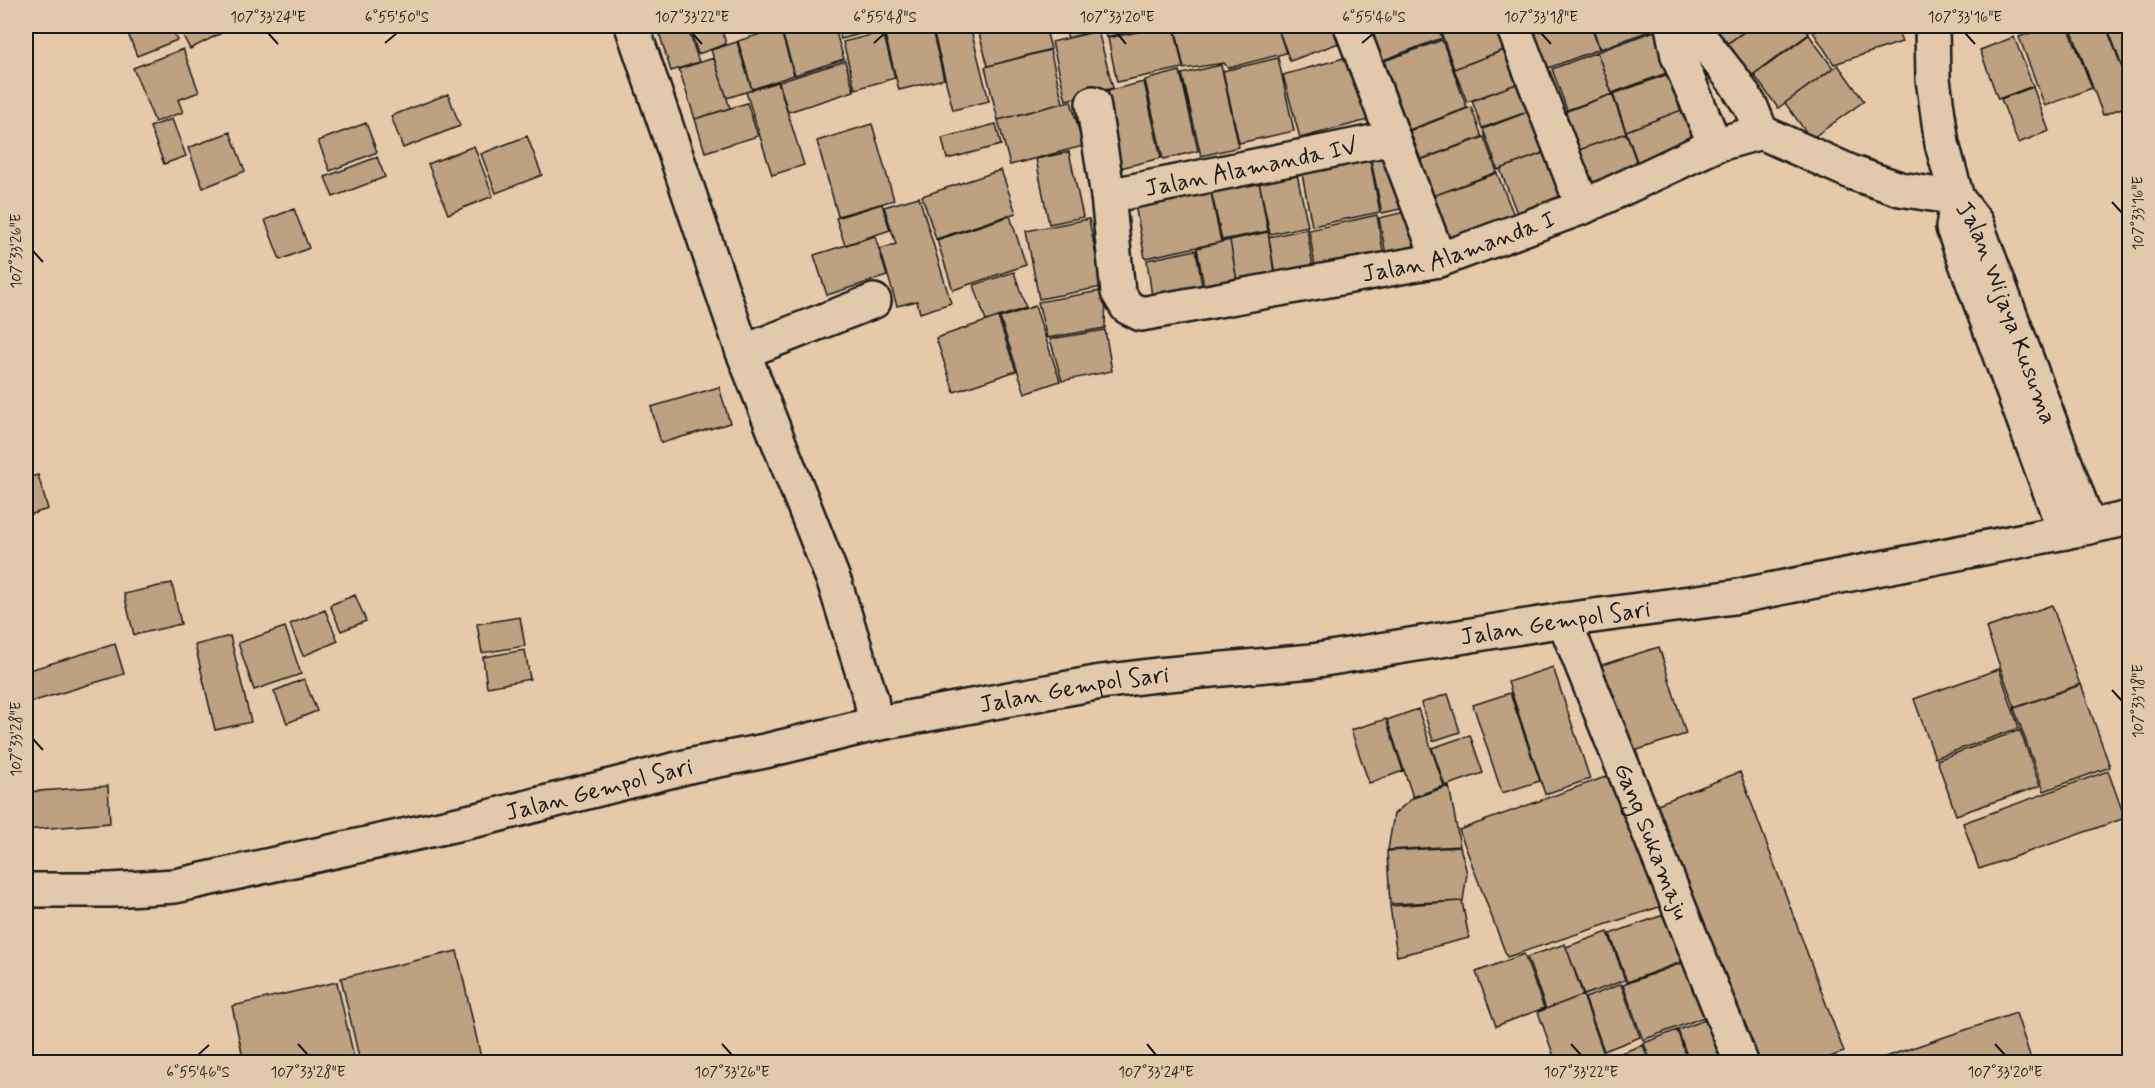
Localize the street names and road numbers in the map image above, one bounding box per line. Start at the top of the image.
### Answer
street label: Jalan Alamanda IV [1142,132,1360,205]
street label: Jalan Wijaya Kusuma [1948,195,2063,429]
street label: Jalan Alamanda I [1360,204,1560,291]
street label: Jalan Gempol Sari [1458,594,1653,654]
street label: Jalan Gempol Sari [977,660,1170,721]
street label: Jalan Gempol Sari [502,752,696,829]
street label: Gang Sukamaju [1606,759,1696,925]

